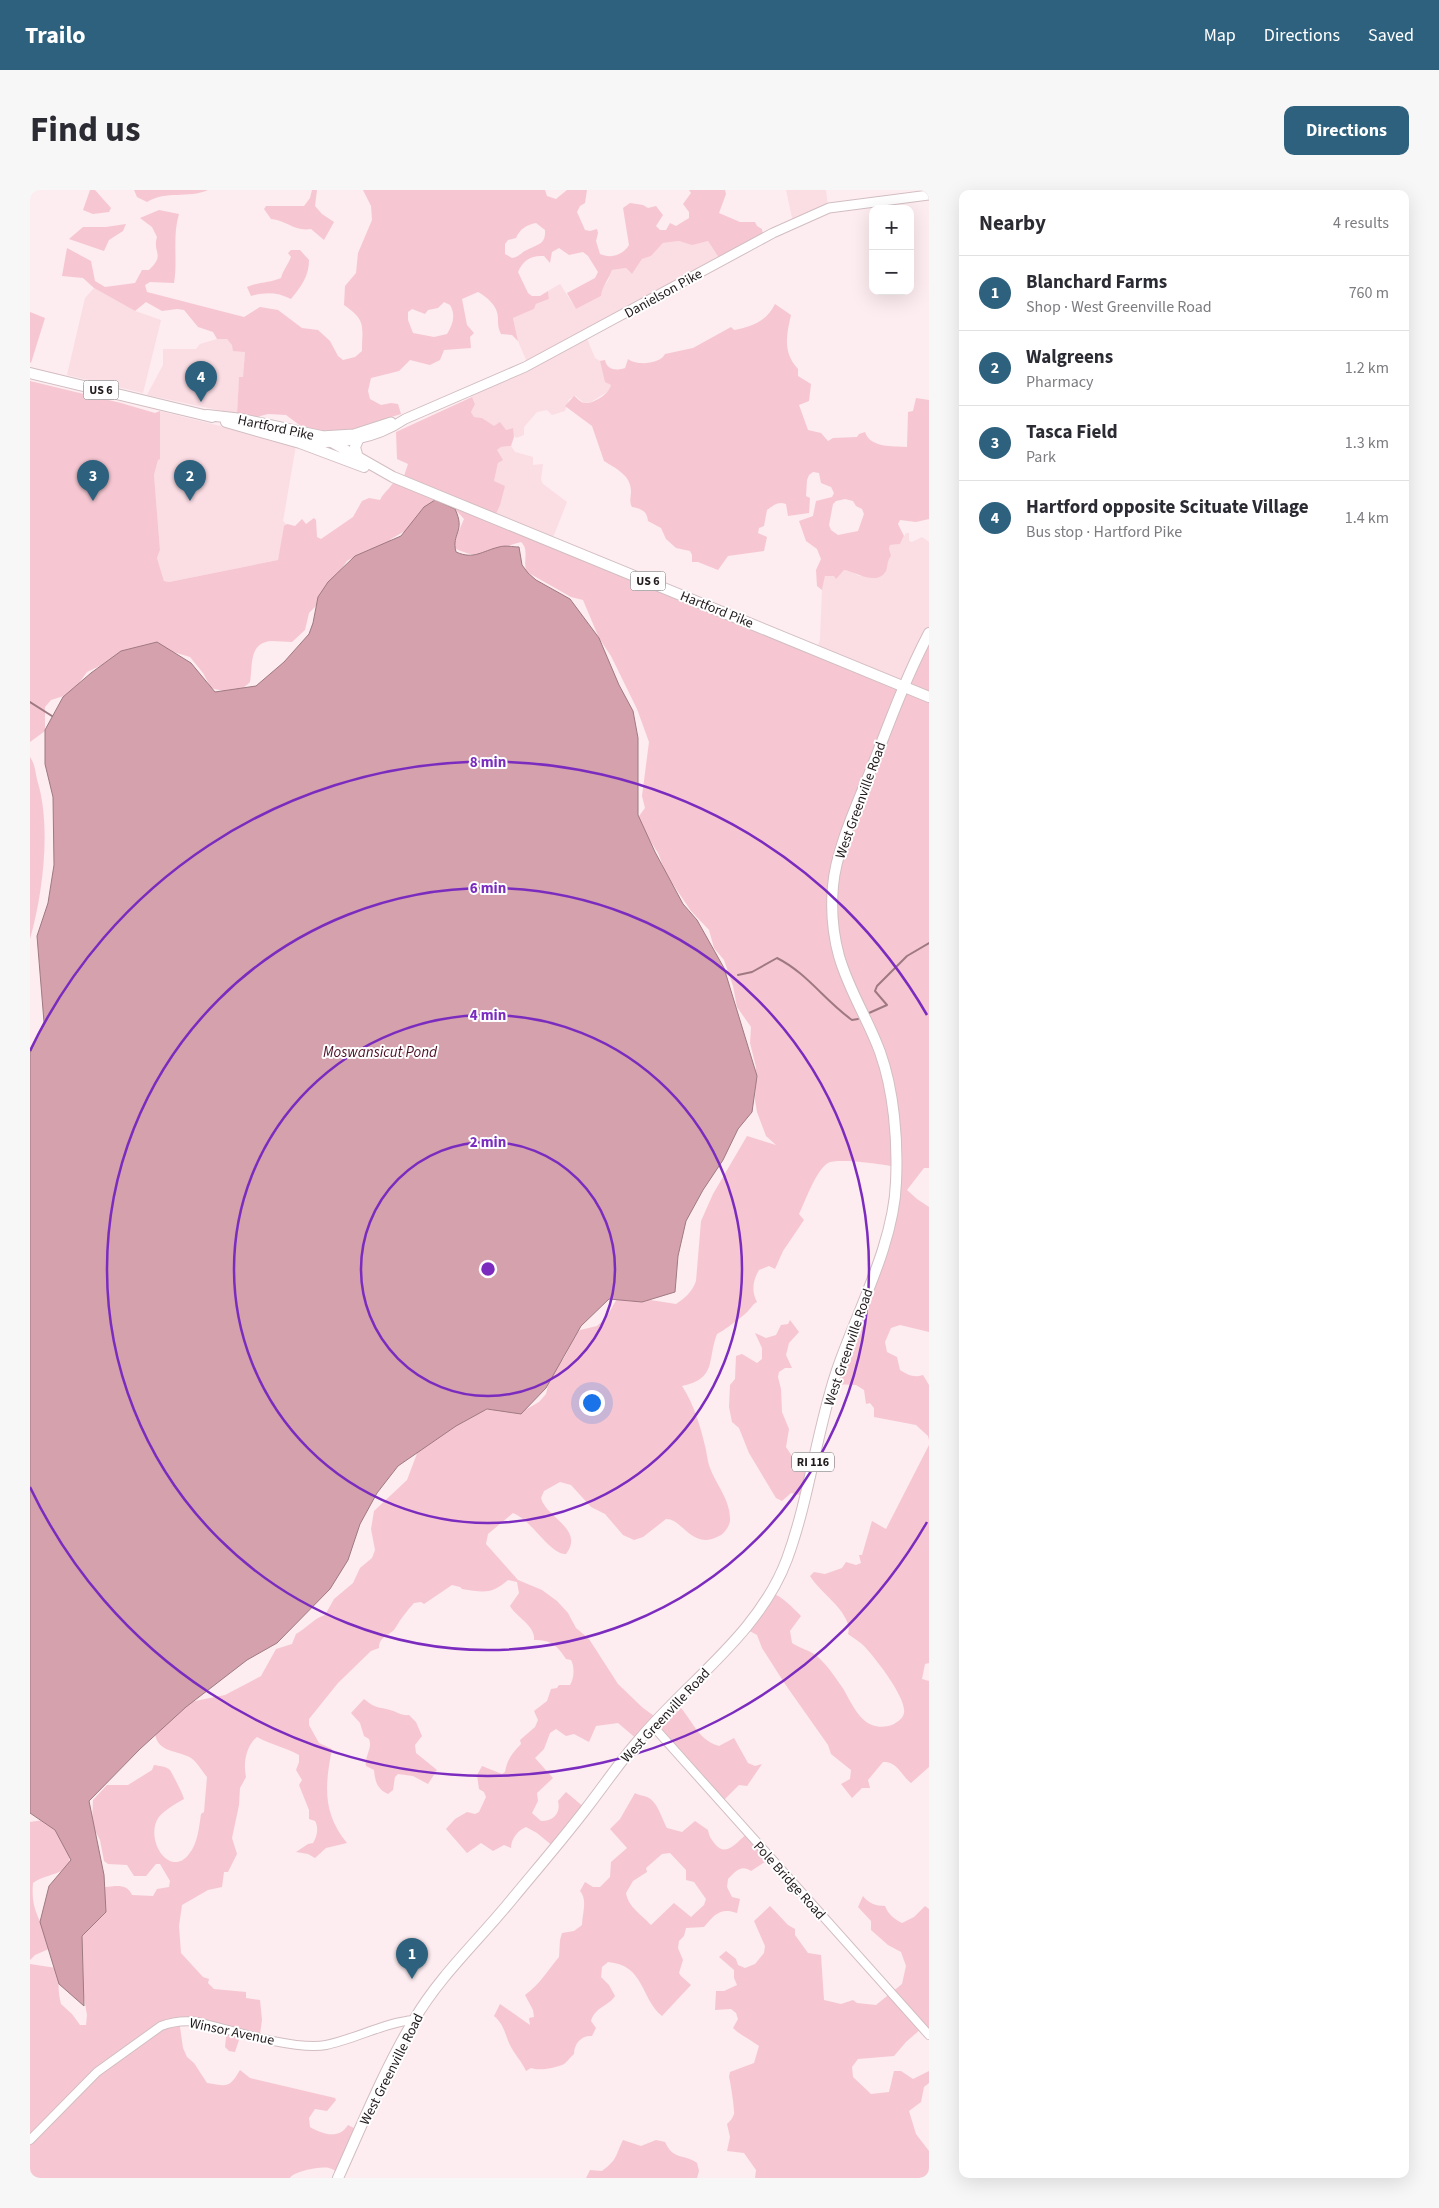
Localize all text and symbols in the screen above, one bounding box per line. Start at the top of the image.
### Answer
text: Trailo [25,18,86,53]
text: Map [1204,23,1236,48]
text: Directions [1264,23,1340,48]
text: Saved [1368,23,1414,48]
text: Find us [30,105,140,155]
button: Directions [1284,106,1409,155]
map controls [869,205,914,295]
button: + [869,205,914,250]
text: Nearby [979,208,1046,238]
text: 4 results [1333,212,1389,234]
button: − [869,250,914,295]
street label: Danielson Pike [621,264,706,324]
text: Blanchard Farms [1026,269,1167,296]
text: 1 [991,282,999,304]
text: 760 m [1349,282,1389,304]
text: Shop · West Greenville Road [1026,296,1212,318]
text: Walgreens [1026,344,1113,371]
text: 2 [991,357,999,379]
text: 1.2 km [1345,357,1389,379]
pin: 4 [185,361,217,402]
text: Pharmacy [1026,371,1094,393]
road number: US 6 [84,380,118,400]
street label: Hartford Pike [236,410,316,446]
text: Tasca Field [1026,419,1118,446]
text: 3 [991,432,999,454]
text: 1.3 km [1345,432,1389,454]
text: Park [1026,446,1056,468]
pin: 3 [77,460,109,501]
pin: 2 [174,460,206,501]
text: Hartford opposite Scituate Village [1026,494,1309,521]
text: 4 [991,507,999,529]
text: 1.4 km [1345,507,1389,529]
text: Bus stop · Hartford Pike [1026,521,1182,543]
road number: US 6 [630,572,666,591]
street label: Hartford Pike [677,586,756,634]
street label: West Greenville Road [831,739,891,862]
text: 8 min [470,752,506,773]
text: 6 min [470,878,506,899]
text: 4 min [470,1005,506,1026]
water label: Moswansicut Pond [323,1042,438,1063]
text: 2 min [470,1132,506,1153]
centre of rings [479,1260,497,1278]
street label: West Greenville Road [819,1286,878,1409]
your location [579,1390,605,1416]
road number: RI 116 [792,1452,834,1472]
street label: West Greenville Road [617,1664,715,1767]
street label: Pole Bridge Road [749,1837,830,1924]
pin: 1 [396,1938,428,1979]
street label: West Greenville Road [355,2010,429,2129]
street label: Winsor Avenue [187,2013,276,2051]

